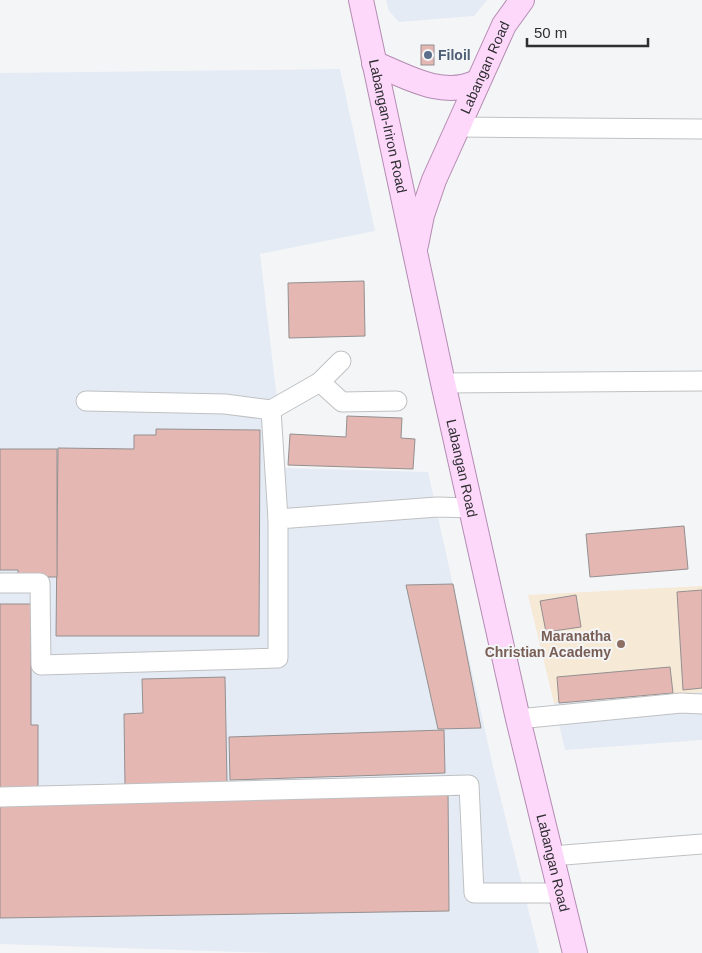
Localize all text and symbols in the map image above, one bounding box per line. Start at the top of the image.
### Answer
scale bar [527,15,648,47]
street label: Labangan Road [457,19,513,116]
text: 50 m [534,24,567,41]
place label: Filoil [438,47,471,63]
marker: Filoil [422,49,434,61]
street label: Labangan-Iriron Road [366,58,410,195]
street label: Labangan Road [443,418,481,519]
place label: Maranatha Christian Academy [485,628,611,660]
marker: Maranatha Christian Academy [615,638,627,650]
street label: Labangan Road [533,812,573,913]

